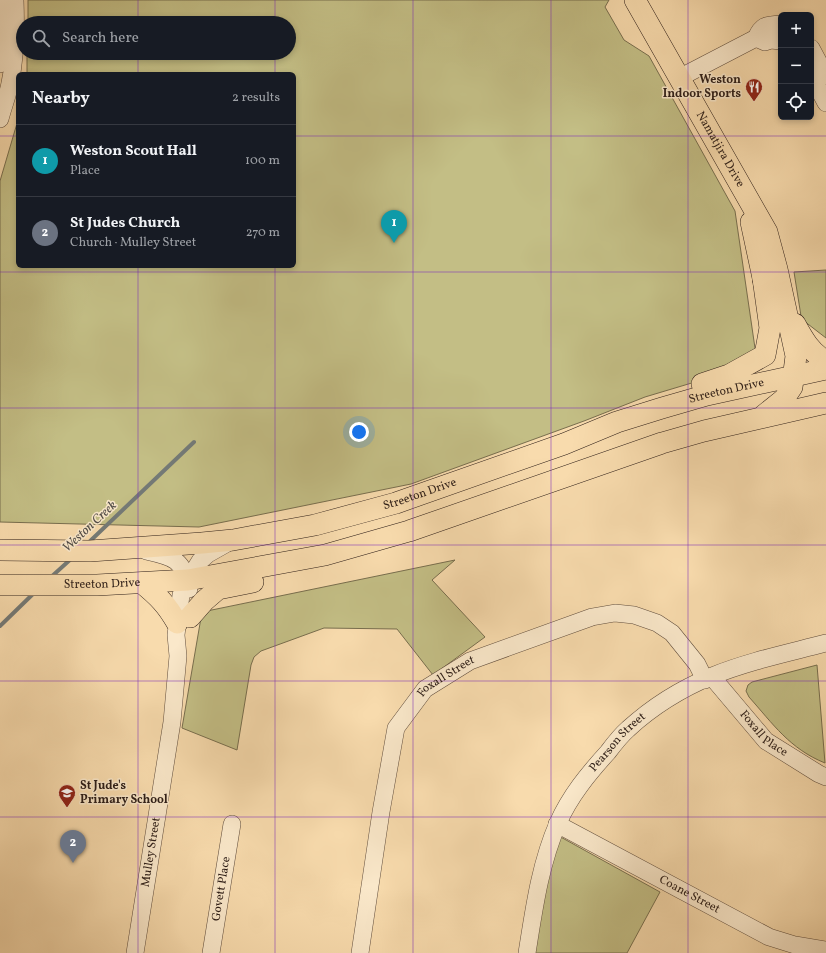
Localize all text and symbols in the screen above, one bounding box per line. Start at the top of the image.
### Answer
map controls [778,12,814,120]
button: + [778,12,814,48]
search box [16,16,296,60]
icon: search [30,27,52,49]
text: Search here [62,28,139,49]
button: − [778,48,814,84]
place label: Weston Indoor Sports [663,72,741,102]
restaurant icon: Weston Indoor Sports [744,77,764,102]
button: locate [778,84,814,120]
text: Nearby [32,87,90,110]
text: 2 results [232,89,280,107]
street label: Namatjira Drive [692,108,748,191]
text: Weston Scout Hall [70,141,197,162]
text: 1 [42,152,48,170]
text: 100 m [245,152,280,170]
text: Place [70,162,100,180]
pin: 1 [381,210,407,243]
text: St Judes Church [70,213,180,234]
text: 2 [42,224,48,242]
text: 270 m [246,224,280,242]
text: Church · Mulley Street [70,234,196,252]
street label: Streeton Drive [687,375,766,408]
your location [349,422,369,442]
street label: Streeton Drive [381,474,459,514]
water label: Weston Creek [59,497,121,557]
street label: Streeton Drive [64,575,141,593]
street label: Foxall Street [414,652,477,700]
street label: Foxall Place [736,707,791,761]
street label: Pearson Street [586,709,649,775]
place label: St Jude's Primary School [80,778,168,808]
school or university icon: St Jude's Primary School [57,783,77,808]
street label: Mulley Street [138,816,165,888]
pin: 2 [60,830,86,863]
street label: Govett Place [208,855,235,922]
street label: Coane Street [656,872,723,917]

